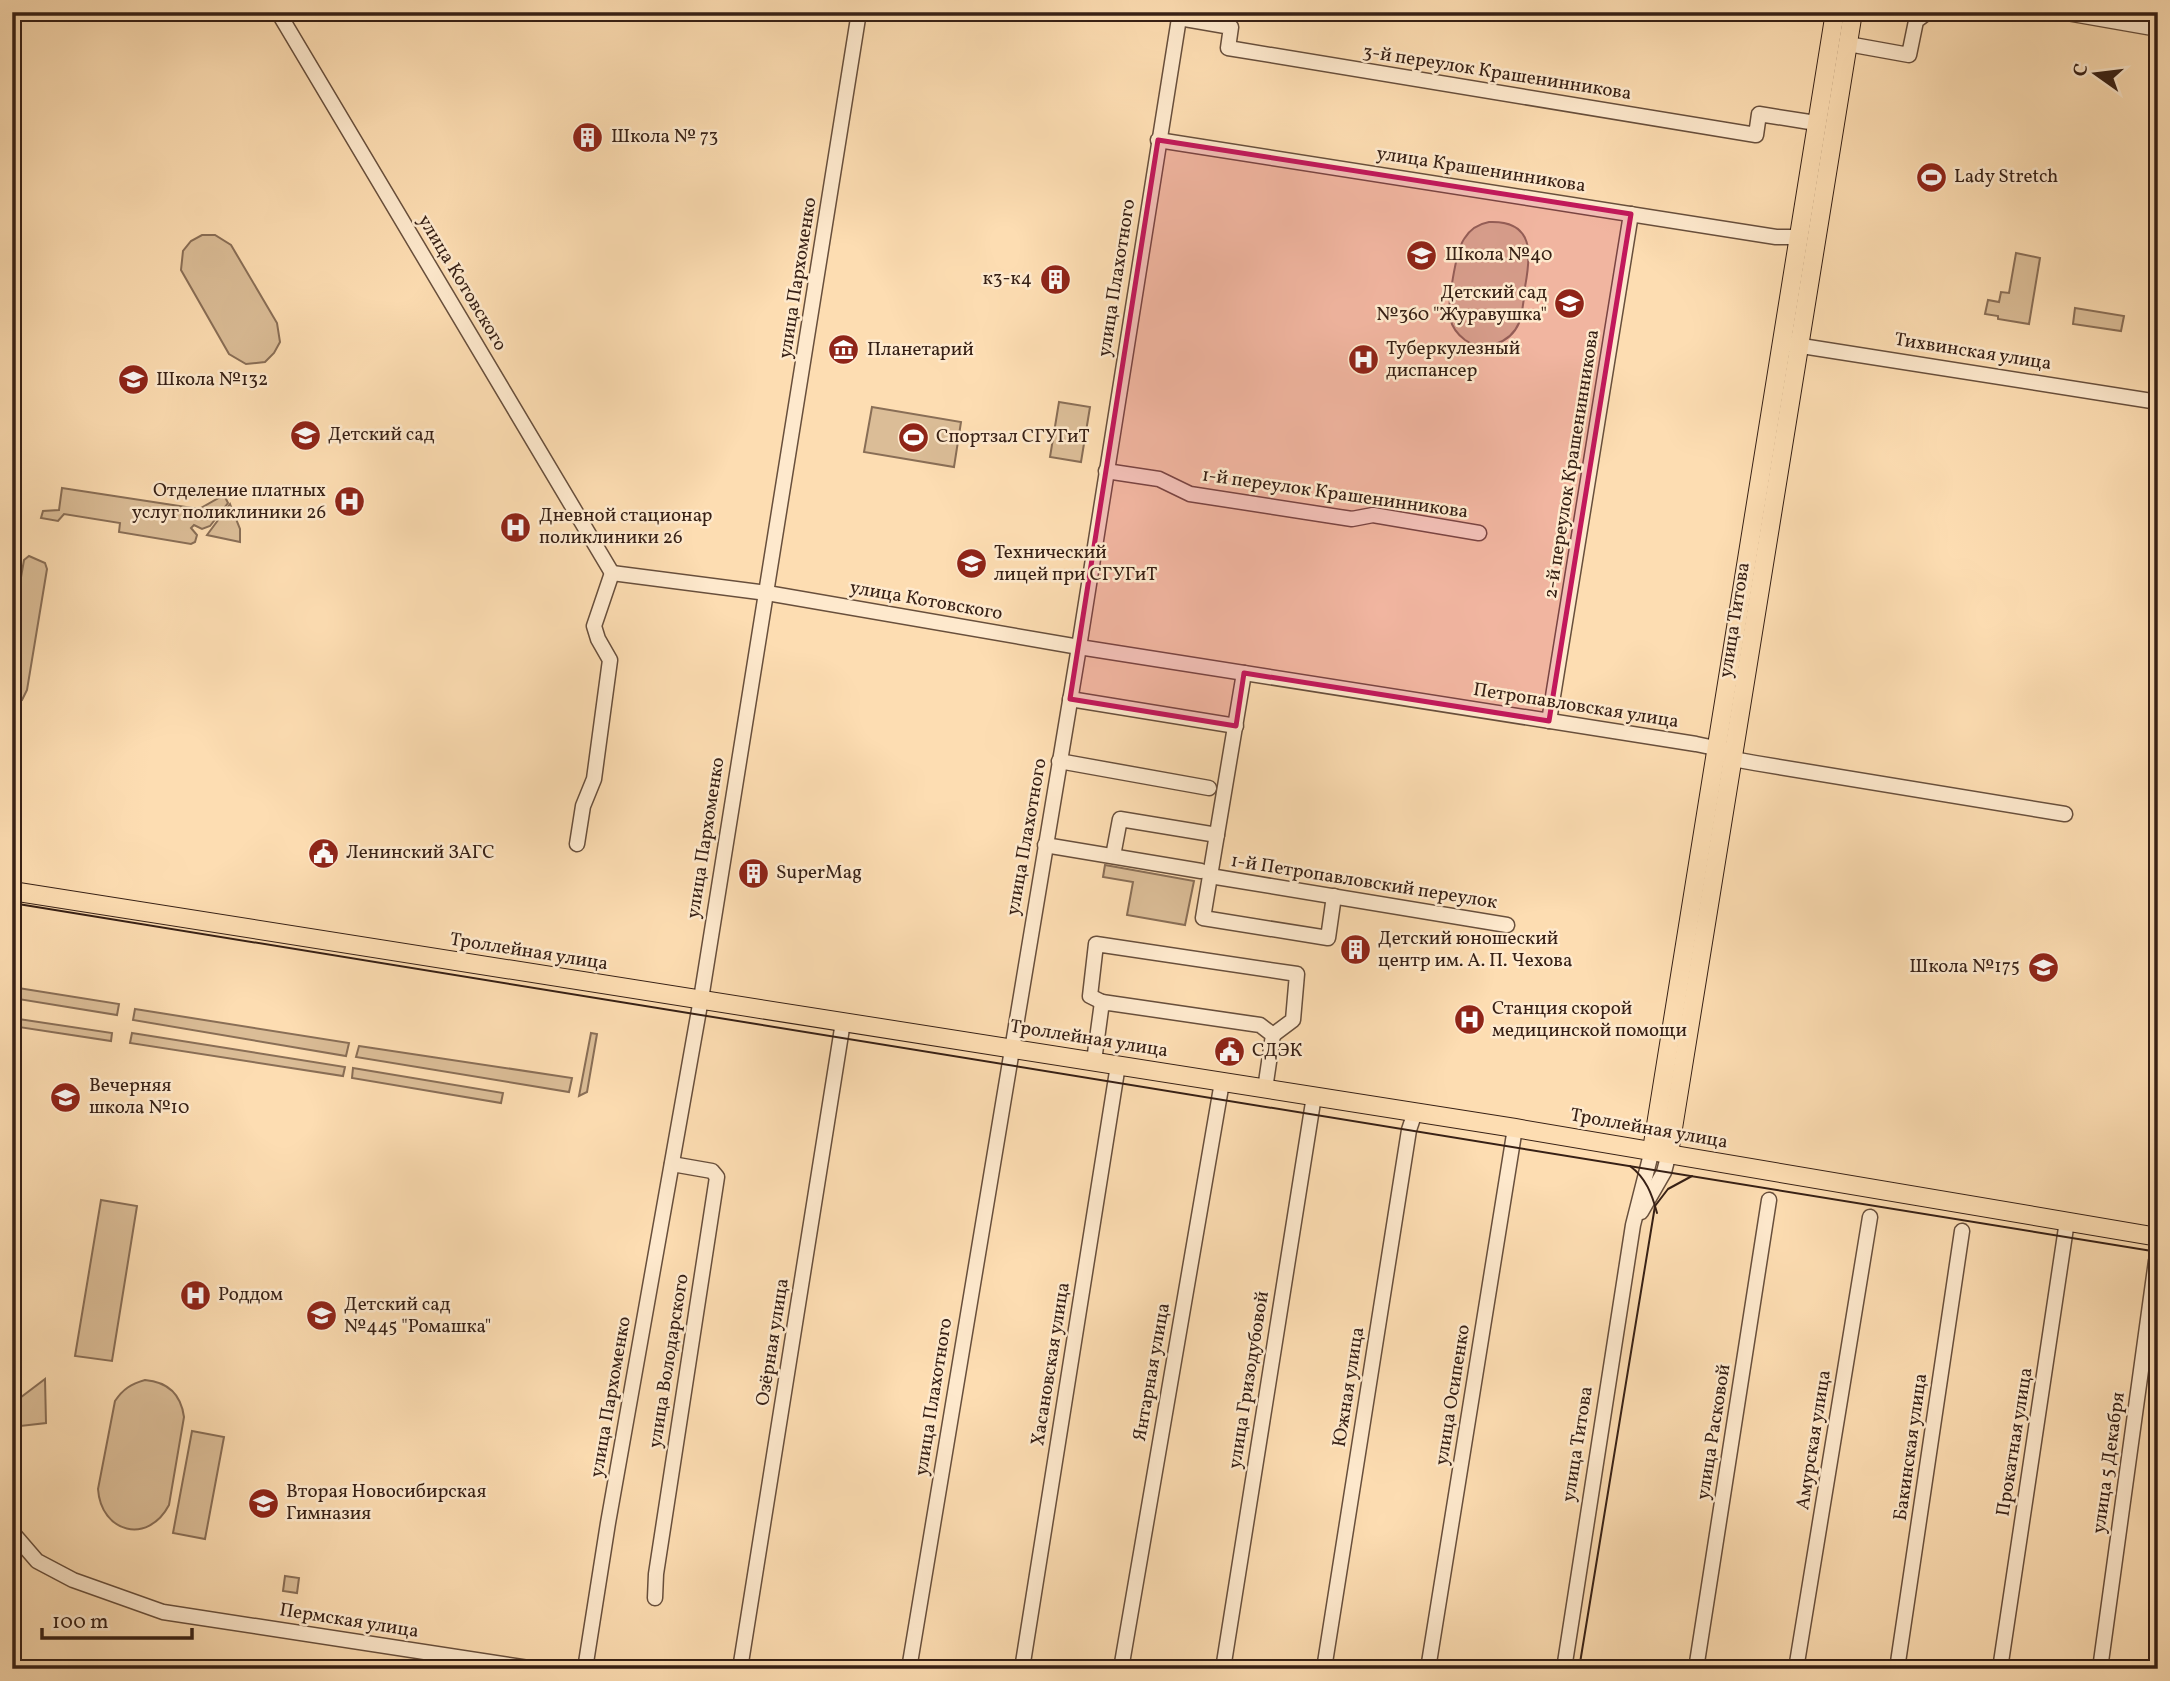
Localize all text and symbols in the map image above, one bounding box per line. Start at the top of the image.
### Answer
north arrow [2062,38,2132,108]
street label: 3-й переулок Крашенинникова [1361,39,1633,107]
text: С [2067,61,2096,79]
building icon: Школа № 73 [571,120,605,154]
place label: Школа № 73 [611,124,718,150]
street label: улица Крашенинникова [1374,141,1588,199]
sports icon: Lady Stretch [1914,160,1948,194]
place label: Lady Stretch [1954,164,2058,190]
street label: улица Пархоменко [772,195,824,361]
street label: улица Плахотного [1092,197,1142,359]
street label: улица Котовского [411,210,513,356]
school or university icon: Школа №40 [1405,238,1439,272]
place label: Школа №40 [1445,242,1552,268]
building icon: к3-к4 [1038,262,1072,296]
place label: к3-к4 [983,266,1032,292]
place label: Детский сад №360 "Журавушка" [1376,280,1547,328]
school or university icon: Детский сад №360 "Журавушка" [1553,287,1587,321]
street label: 2-й переулок Крашенинникова [1538,327,1606,601]
street label: Тихвинская улица [1893,327,2053,377]
museum icon: Планетарий [827,333,861,367]
place label: Туберкулезный диспансер [1386,336,1520,384]
place label: Планетарий [867,337,974,363]
hospital icon: Туберкулезный диспансер [1346,343,1380,377]
school or university icon: Школа №132 [116,363,150,397]
place label: Школа №132 [156,367,268,393]
school or university icon: Детский сад [288,418,322,452]
sports icon: Спортзал СГУГиТ [896,420,930,454]
place label: Детский сад [328,422,435,448]
place label: Спортзал СГУГиТ [936,424,1090,450]
street label: 1-й переулок Крашенинникова [1200,462,1470,526]
place label: Отделение платных услуг поликлиники 26 [132,478,326,526]
hospital icon: Отделение платных услуг поликлиники 26 [332,485,366,519]
place label: Дневной стационар поликлиники 26 [539,503,713,551]
hospital icon: Дневной стационар поликлиники 26 [499,510,533,544]
place label: Технический лицей при СГУГиТ [994,540,1157,588]
school or university icon: Технический лицей при СГУГиТ [954,547,988,581]
street label: улица Титова [1713,560,1757,680]
street label: улица Котовского [848,575,1004,627]
street label: Петропавловская улица [1471,677,1681,735]
street label: улица Пархоменко [680,755,732,921]
street label: улица Плахотного [1000,756,1054,918]
public building icon: Ленинский ЗАГС [306,836,340,870]
place label: Ленинский ЗАГС [346,840,495,866]
street label: 1-й Петропавловский переулок [1229,848,1499,916]
building icon: SuperMag [736,856,770,890]
place label: SuperMag [776,860,862,886]
place label: Детский юношеский центр им. А. П. Чехова [1378,926,1572,974]
street label: Троллейная улица [448,927,610,977]
building icon: Детский юношеский центр им. А. П. Чехова [1338,933,1372,967]
school or university icon: Школа №175 [2026,950,2060,984]
place label: Школа №175 [1909,954,2020,980]
place label: Станция скорой медицинской помощи [1492,996,1687,1044]
hospital icon: Станция скорой медицинской помощи [1452,1003,1486,1037]
street label: Троллейная улица [1008,1014,1170,1064]
public building icon: СДЭК [1212,1034,1246,1068]
place label: СДЭК [1252,1038,1302,1064]
place label: Вечерняя школа №10 [89,1073,189,1121]
school or university icon: Вечерняя школа №10 [49,1080,83,1114]
street label: Троллейная улица [1568,1102,1730,1156]
street label: улица Володарского [642,1272,696,1450]
street label: Озёрная улица [750,1276,796,1408]
hospital icon: Роддом [178,1278,212,1312]
street label: Хасановская улица [1025,1280,1077,1448]
place label: Роддом [218,1282,283,1308]
street label: улица Гризодубовой [1222,1289,1276,1471]
place label: Детский сад №445 "Ромашка" [344,1292,491,1340]
school or university icon: Детский сад №445 "Ромашка" [304,1299,338,1333]
street label: Янтарная улица [1127,1301,1177,1443]
street label: улица Пархоменко [584,1314,638,1480]
street label: улица Плахотного [909,1316,959,1478]
street label: улица Осипенко [1429,1323,1477,1467]
street label: Южная улица [1327,1325,1371,1449]
street label: улица Расковой [1690,1362,1738,1502]
street label: Прокатная улица [1990,1366,2040,1518]
street label: Амурская улица [1790,1368,1838,1512]
street label: Бакинская улица [1888,1372,1934,1522]
street label: улица Титова [1556,1384,1600,1504]
street label: улица 5 Декабря [2086,1390,2132,1535]
place label: Вторая Новосибирская Гимназия [286,1479,486,1527]
school or university icon: Вторая Новосибирская Гимназия [246,1486,280,1520]
scale bar [42,1597,192,1641]
street label: Пермская улица [277,1597,421,1645]
text: 100 m [52,1608,109,1637]

